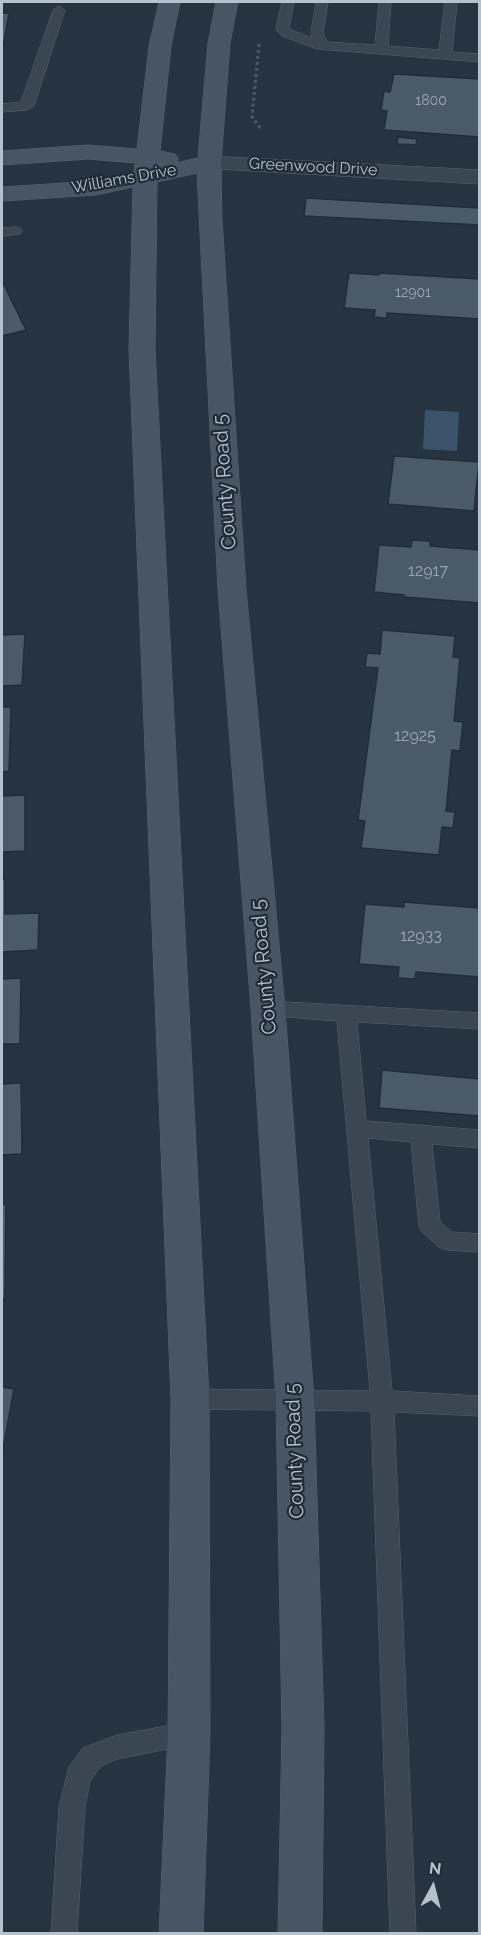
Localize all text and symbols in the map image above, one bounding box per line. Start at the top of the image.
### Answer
house number: 1800 [415,93,447,109]
street label: Greenwood Drive [248,154,378,180]
street label: Williams Drive [70,160,178,198]
house number: 12901 [395,285,431,301]
street label: County Road 5 [208,413,242,551]
house number: 12917 [408,561,448,581]
house number: 12925 [394,726,436,746]
street label: County Road 5 [246,898,282,1036]
house number: 12933 [400,926,442,946]
street label: County Road 5 [281,1383,309,1519]
north arrow [403,1857,463,1917]
text: N [428,1858,442,1879]

